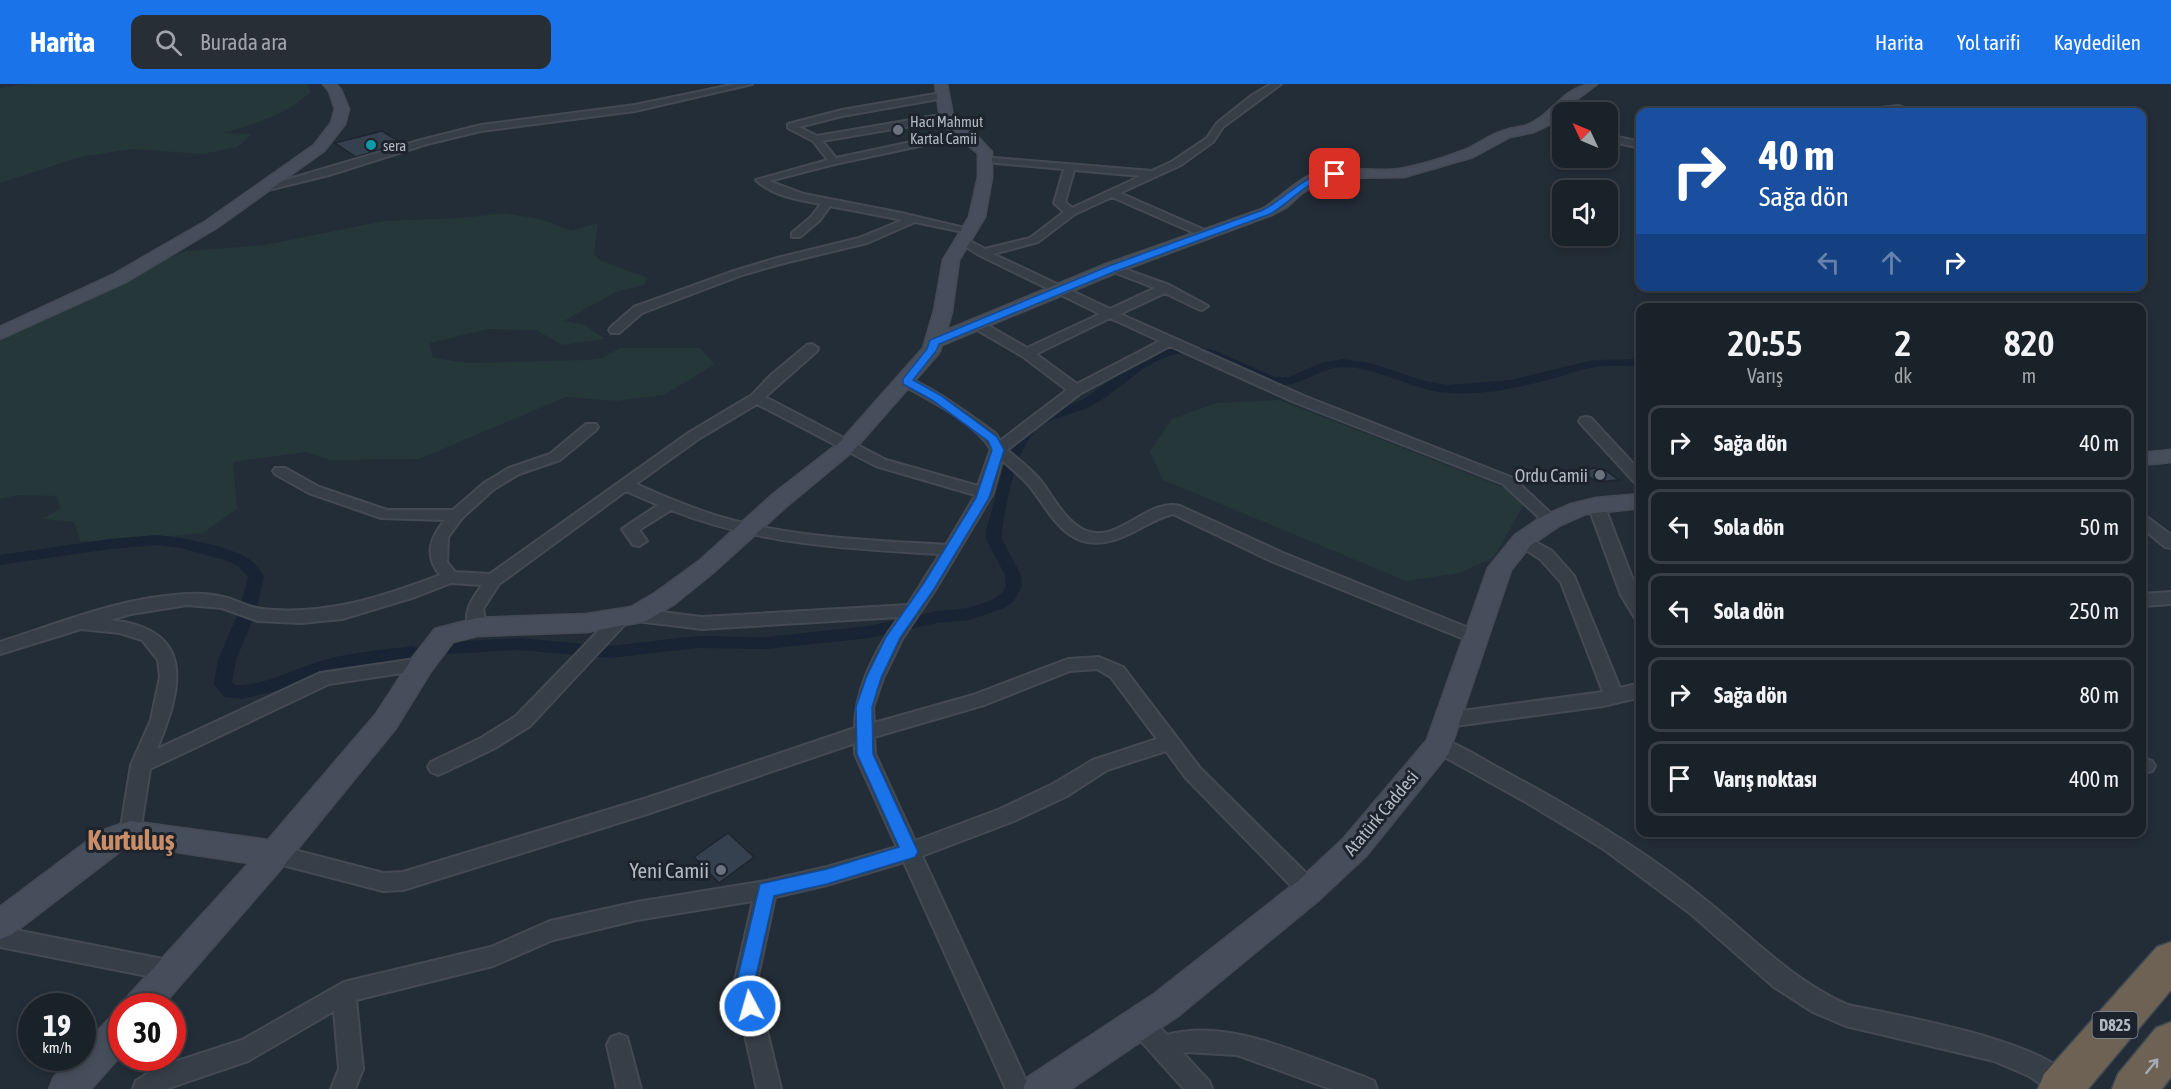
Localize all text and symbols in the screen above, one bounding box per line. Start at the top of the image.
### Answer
search box [131,15,551,69]
text: Harita [30,26,95,58]
icon: search [152,26,185,59]
text: Burada ara [200,29,288,55]
text: Harita [1875,30,1924,54]
text: Yol tarifi [1957,30,2021,54]
text: Kaydedilen [2054,30,2141,54]
north arrow [1552,102,1618,168]
map controls [1552,102,1618,246]
place label: Hacı Mahmut Kartal Camii [910,113,983,147]
marker: Hacı Mahmut Kartal Camii [891,123,905,137]
text: 40 m [1759,131,1834,179]
icon: right [1660,132,1738,210]
place label: sera [383,137,406,154]
marker: sera [364,138,378,152]
pin [1309,148,1360,199]
icon: arrive [1318,157,1351,190]
button: sound [1552,180,1618,246]
text: Sağa dön [1759,181,1849,212]
icon: left [1812,246,1845,279]
icon: ahead [1875,246,1908,279]
icon: right [1938,246,1971,279]
text: 20:55 [1728,322,1802,364]
text: 2 [1895,322,1911,364]
text: 820 [2004,322,2054,364]
text: Varış [1747,364,1783,387]
text: dk [1894,364,1912,387]
text: m [2022,364,2036,387]
icon: right [1663,426,1696,459]
text: Sağa dön [1714,430,1787,456]
text: 40 m [2079,430,2119,456]
place label: Ordu Camii [1515,465,1588,486]
marker: Ordu Camii [1593,468,1607,482]
icon: left [1663,510,1696,543]
text: Sola dön [1714,514,1784,540]
text: 50 m [2079,514,2119,540]
icon: left [1663,594,1696,627]
text: Sola dön [1714,598,1784,624]
text: 250 m [2069,598,2119,624]
icon: right [1663,678,1696,711]
text: Sağa dön [1714,682,1787,708]
text: 80 m [2079,682,2119,708]
icon: arrive [1663,762,1696,795]
street label: Atatürk Caddesi [1339,766,1423,860]
text: Varış noktası [1714,766,1817,792]
text: 400 m [2069,766,2119,792]
district label: Kurtuluş [87,824,175,856]
place label: Yeni Camii [629,858,709,882]
marker: Yeni Camii [714,863,728,877]
position arrow [718,974,782,1038]
speed limit sign: 30 [108,993,186,1071]
text: 19 [43,1008,71,1042]
road number: D825 [2092,1012,2138,1038]
text: km/h [42,1039,72,1056]
one-way arrow [2146,1058,2159,1074]

